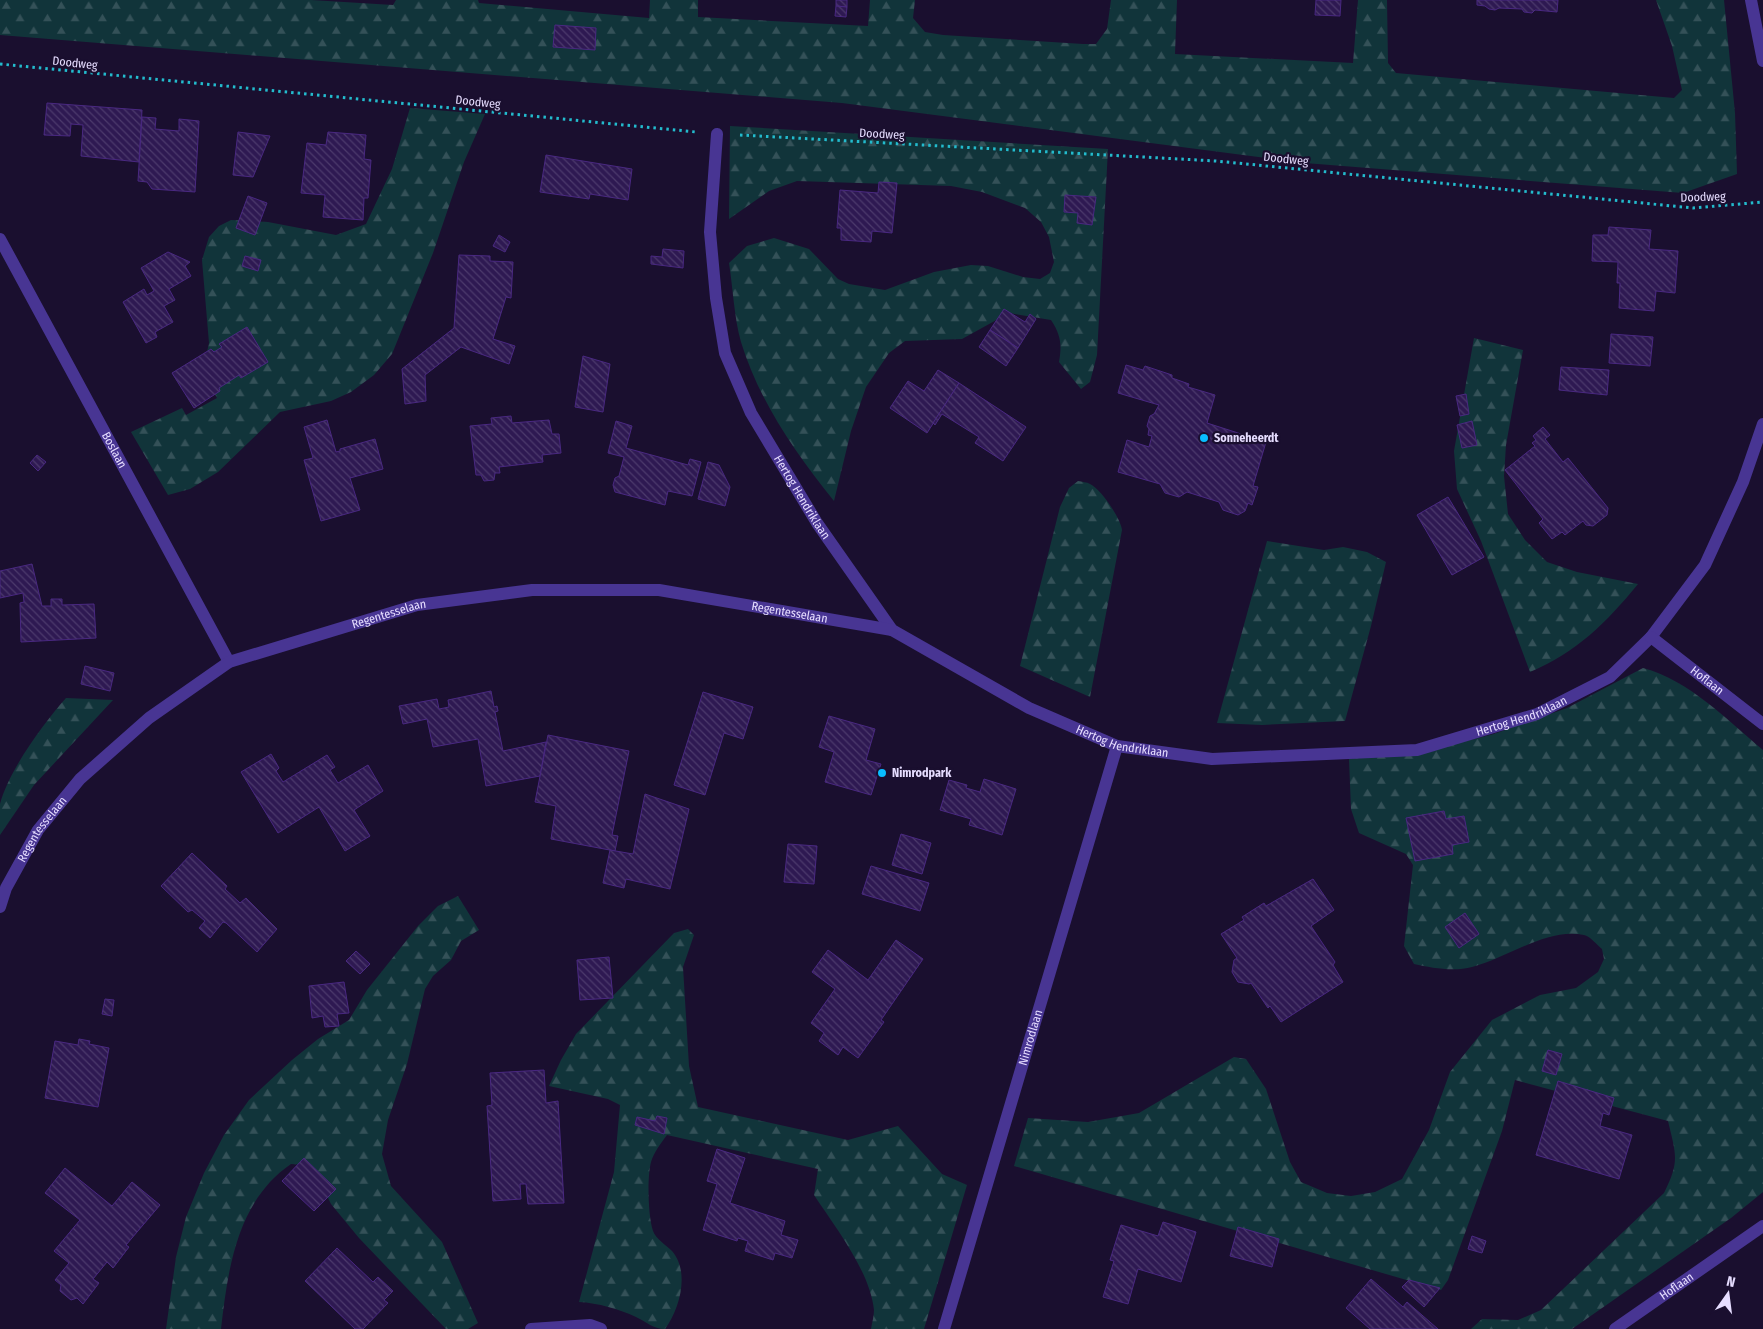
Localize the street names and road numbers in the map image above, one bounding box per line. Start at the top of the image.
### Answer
street label: Doodweg [52,54,99,72]
street label: Doodweg [455,93,502,111]
street label: Doodweg [859,126,905,142]
street label: Doodweg [1263,150,1310,168]
street label: Doodweg [1680,189,1726,205]
street label: Boslaan [99,429,130,471]
street label: Hertog Hendriklaan [771,453,833,542]
street label: Regentesselaan [350,597,427,631]
street label: Regentesselaan [751,599,829,626]
street label: Hoflaan [1688,663,1726,698]
street label: Hertog Hendriklaan [1474,693,1569,739]
street label: Hertog Hendriklaan [1074,722,1169,760]
street label: Regentesselaan [15,794,70,865]
street label: Nimrodlaan [1016,1008,1045,1067]
street label: Hoflaan [1657,1270,1696,1303]

